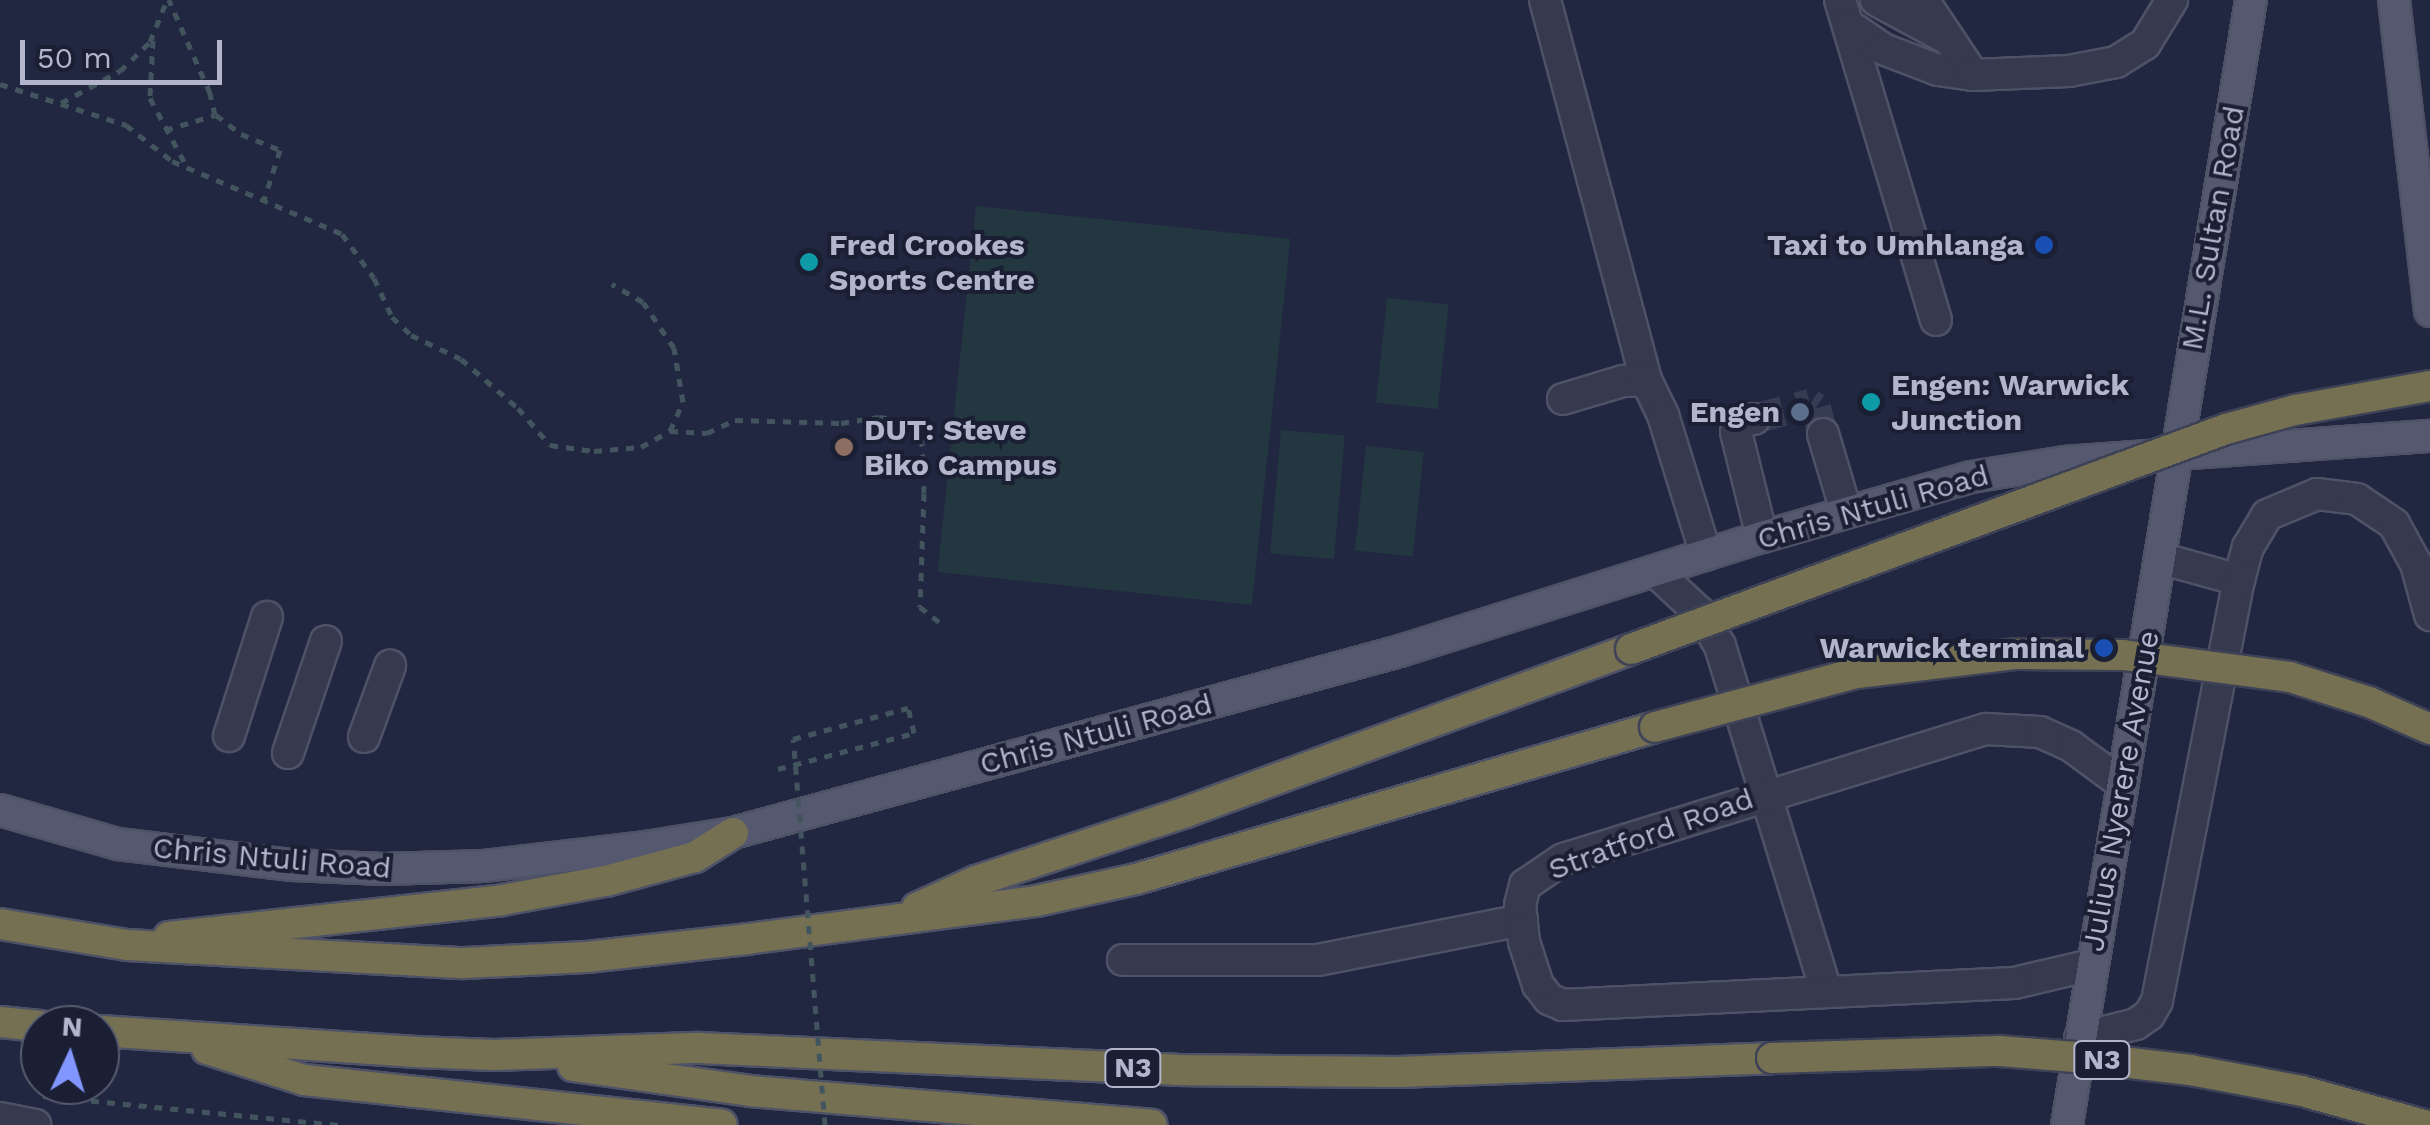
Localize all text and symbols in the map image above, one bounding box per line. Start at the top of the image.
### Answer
scale bar [25,20,228,82]
text: 50 m [37,40,112,75]
street label: M.L. Sultan Road [2174,103,2252,353]
place label: Fred Crookes Sports Centre [829,227,1035,298]
place label: Taxi to Umhlanga [1767,227,2024,263]
marker: Taxi to Umhlanga [2033,234,2055,256]
marker: Fred Crookes Sports Centre [798,251,820,273]
place label: Engen: Warwick Junction [1891,367,2129,438]
marker: Engen: Warwick Junction [1860,391,1882,413]
place label: Engen [1690,394,1780,430]
marker: Engen [1789,401,1811,423]
place label: DUT: Steve Biko Campus [864,412,1057,482]
marker: DUT: Steve Biko Campus [833,436,855,458]
street label: Chris Ntuli Road [1753,457,1993,557]
street label: Julius Nyerere Avenue [2075,627,2167,955]
place label: Warwick terminal [1819,630,2084,666]
marker: Warwick terminal [2093,637,2115,659]
street label: Chris Ntuli Road [976,686,1216,782]
street label: Stratford Road [1544,780,1758,888]
street label: Chris Ntuli Road [151,830,393,886]
north arrow [20,1005,120,1105]
text: N [60,1009,83,1044]
road number: N3 [2072,1037,2132,1083]
road number: N3 [1103,1045,1163,1091]

